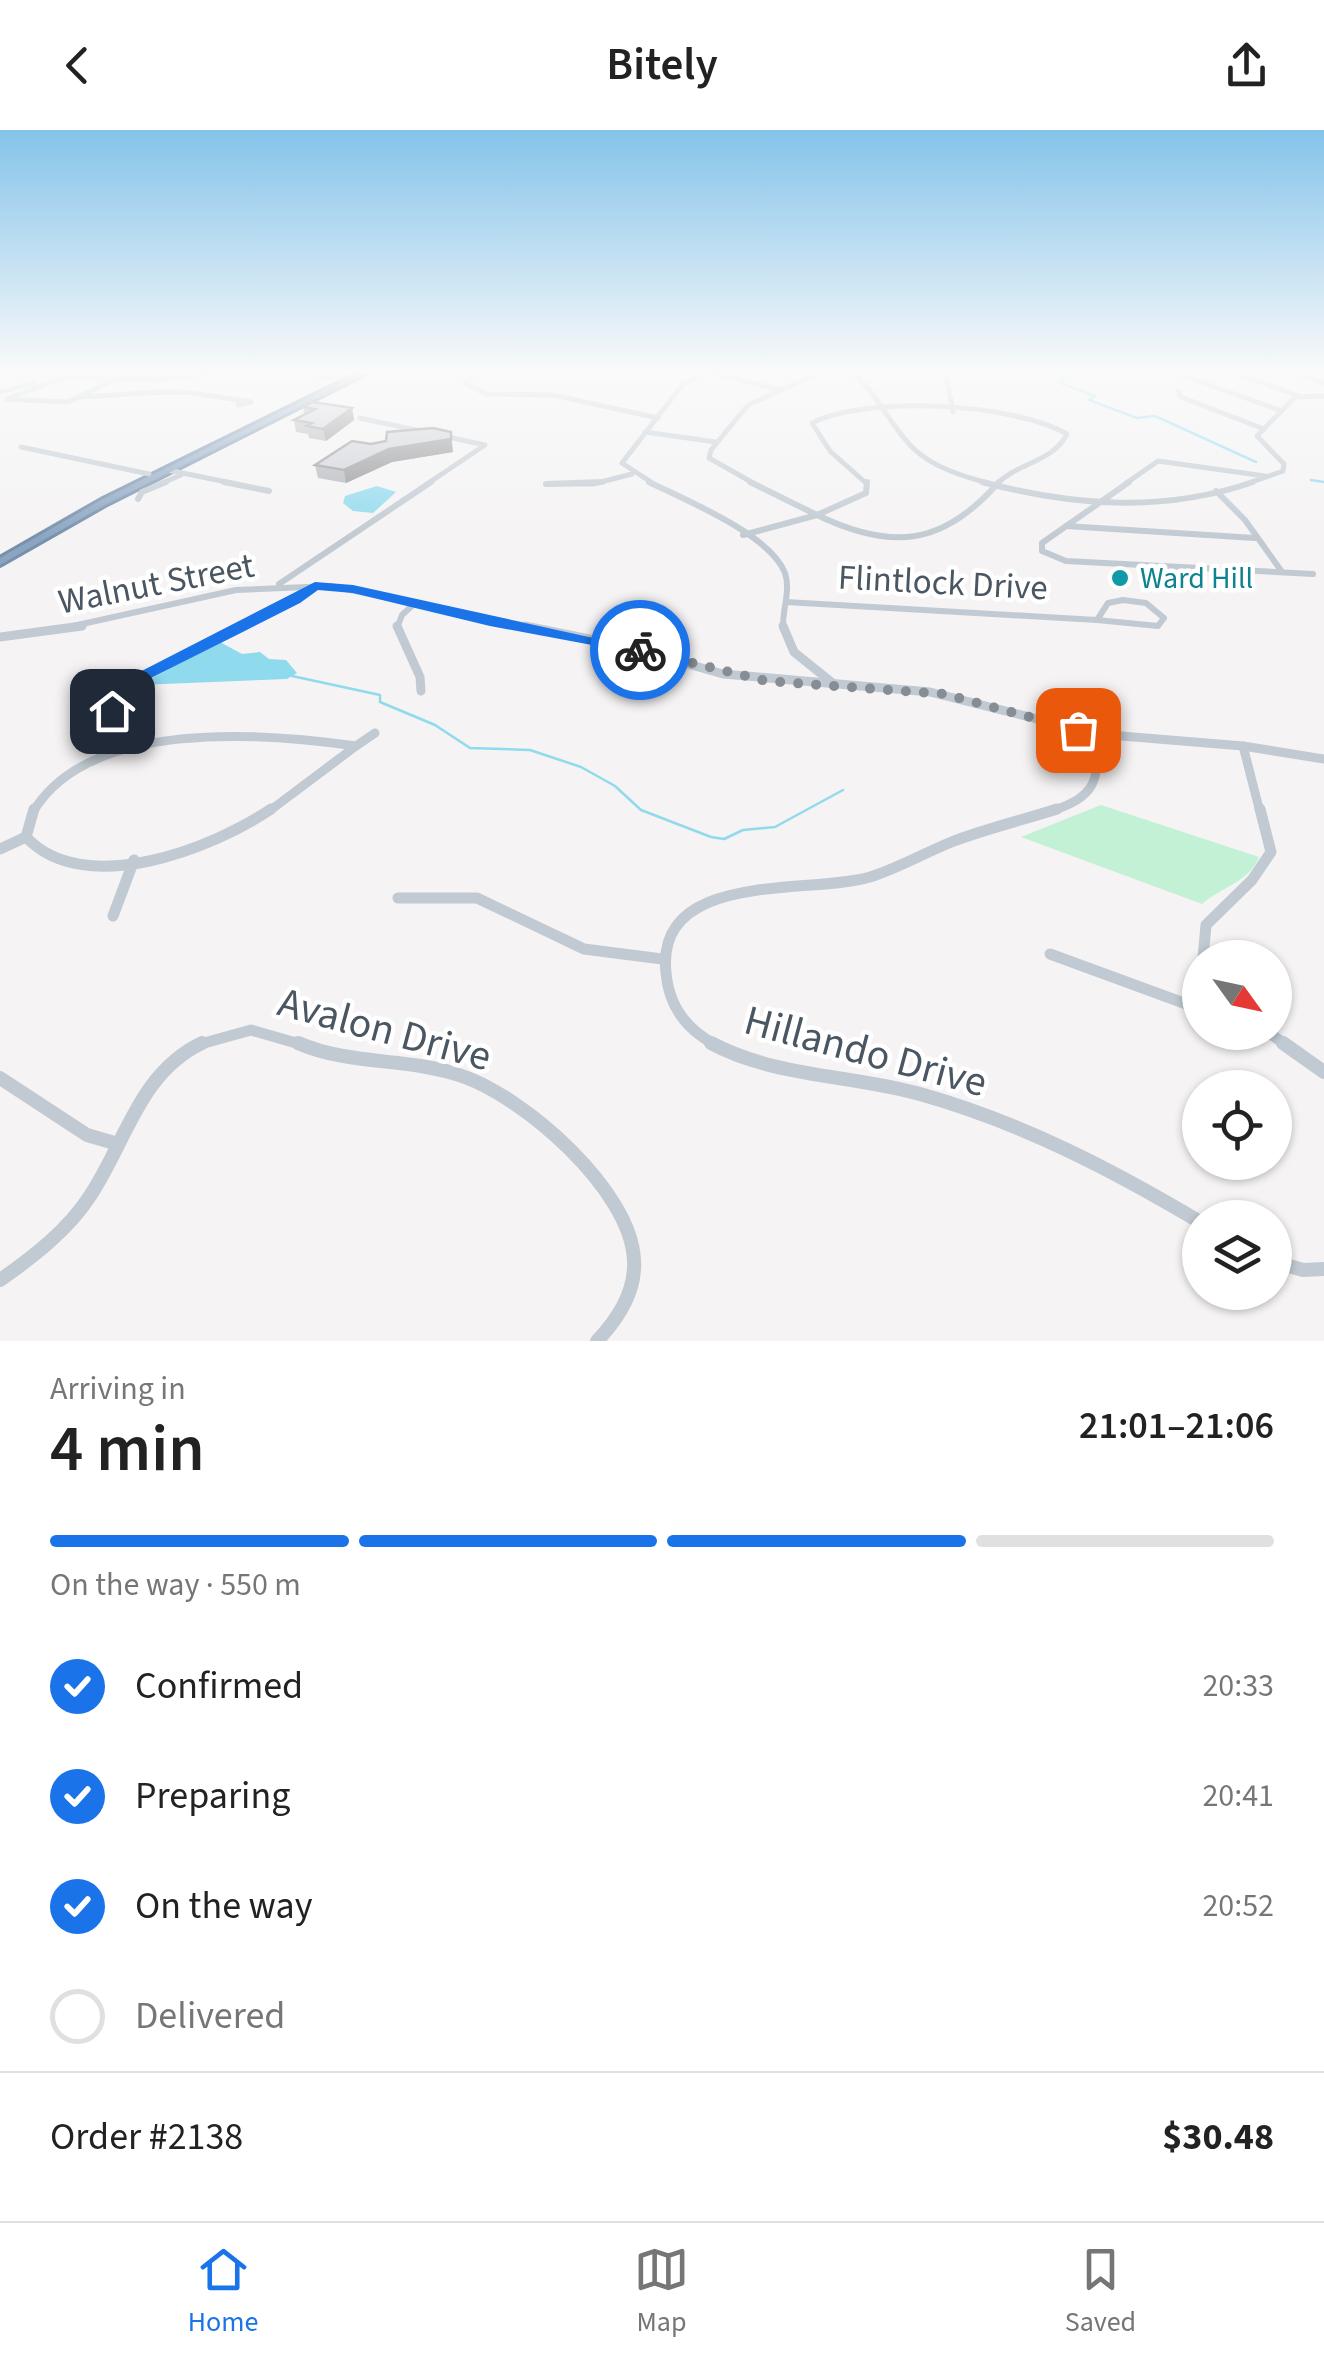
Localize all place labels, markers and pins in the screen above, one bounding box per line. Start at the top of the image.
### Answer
place label: Ward Hill [1140,557,1253,600]
marker: Ward Hill [1109,567,1131,589]
pin [70,669,155,754]
pin [1036,688,1121,773]

